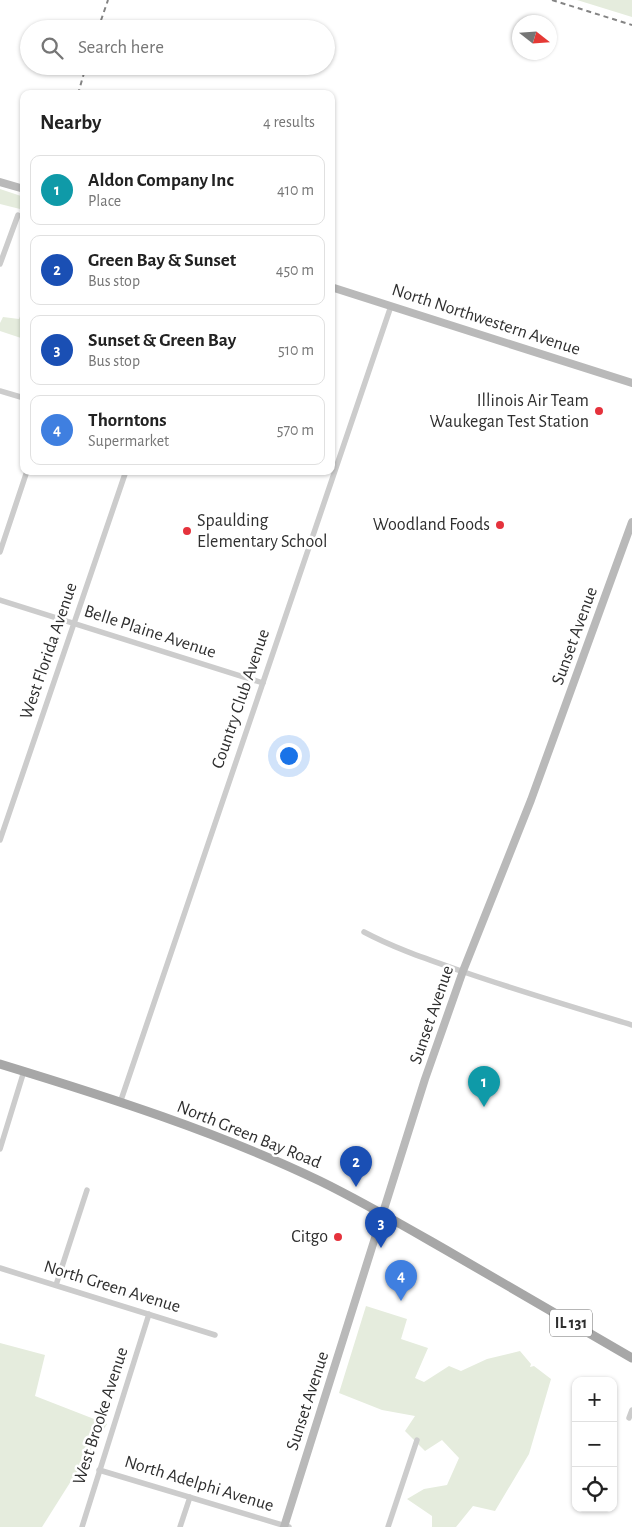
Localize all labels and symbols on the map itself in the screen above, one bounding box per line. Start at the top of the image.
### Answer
north arrow [512,15,557,60]
street label: North Northwestern Avenue [390,281,582,359]
place label: Illinois Air Team Waukegan Test Station [430,392,589,431]
marker: Illinois Air Team Waukegan Test Station [593,405,605,417]
place label: Spaulding Elementary School [197,512,328,551]
place label: Woodland Foods [373,516,490,534]
marker: Woodland Foods [494,519,506,531]
marker: Spaulding Elementary School [181,525,193,537]
street label: West Florida Avenue [17,580,81,722]
street label: Sunset Avenue [549,585,601,687]
street label: Belle Plaine Avenue [82,602,218,662]
street label: Country Club Avenue [209,627,273,771]
your location [276,743,302,769]
street label: Sunset Avenue [407,963,457,1067]
pin: 1 [468,1066,500,1107]
street label: North Green Bay Road [174,1098,324,1172]
pin: 2 [340,1146,372,1187]
pin: 3 [365,1207,397,1248]
place label: Citgo [291,1228,328,1246]
marker: Citgo [332,1231,344,1243]
street label: North Green Avenue [41,1258,183,1316]
pin: 4 [385,1260,417,1301]
road number: IL 131 [550,1310,592,1336]
street label: West Brooke Avenue [70,1345,132,1487]
street label: Sunset Avenue [284,1349,332,1453]
street label: North Adelphi Avenue [122,1453,276,1515]

